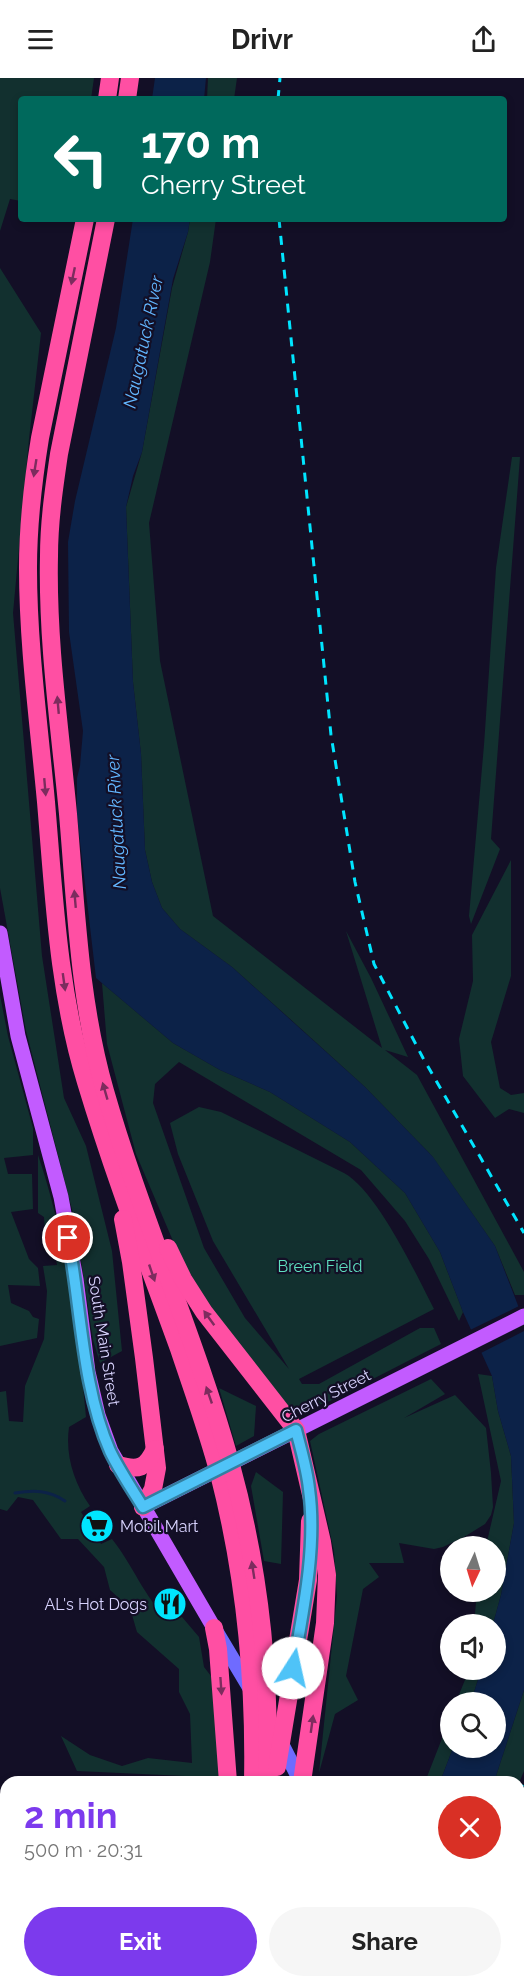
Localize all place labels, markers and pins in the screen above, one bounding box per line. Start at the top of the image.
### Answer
pin [42,1212,93,1263]
supermarket icon: Mobil Mart [79,1508,115,1544]
place label: Mobil Mart [120,1517,199,1536]
restaurant icon: AL's Hot Dogs [152,1586,188,1622]
place label: AL's Hot Dogs [45,1595,147,1614]

